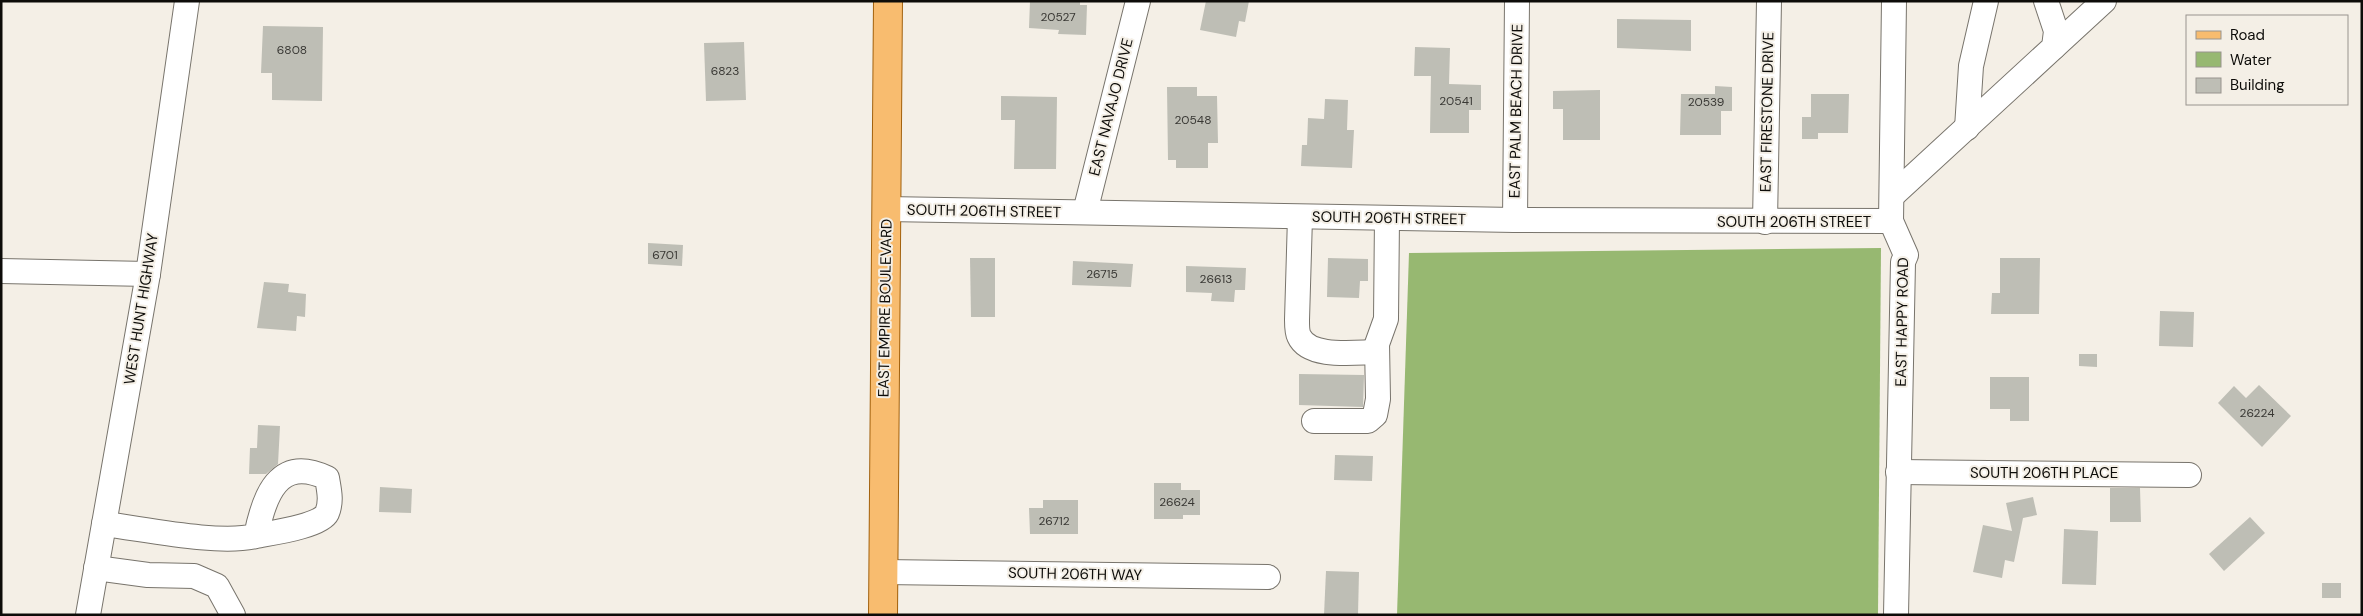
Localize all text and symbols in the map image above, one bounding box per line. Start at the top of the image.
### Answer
house number: 20527 [1040,9,1076,25]
legend [2186,15,2348,105]
street label: EAST PALM BEACH DRIVE [1504,24,1528,198]
text: Road [2230,25,2265,45]
street label: EAST FIRESTONE DRIVE [1756,32,1778,192]
street label: EAST NAVAJO DRIVE [1084,36,1138,178]
house number: 6808 [277,42,307,58]
text: Water [2230,50,2272,70]
house number: 6823 [711,63,739,79]
text: Building [2230,75,2285,95]
house number: 20541 [1439,93,1473,109]
house number: 20539 [1688,94,1724,110]
house number: 20548 [1175,112,1211,128]
street label: SOUTH 206TH STREET [907,200,1061,222]
street label: SOUTH 206TH STREET [1312,207,1466,229]
street label: SOUTH 206TH STREET [1717,212,1871,232]
street label: EAST EMPIRE BOULEVARD [873,219,897,397]
street label: WEST HUNT HIGHWAY [119,232,163,386]
house number: 6701 [652,247,678,263]
street label: EAST HAPPY ROAD [1891,257,1913,387]
house number: 26715 [1086,266,1118,282]
house number: 26613 [1200,271,1232,287]
house number: 26224 [2239,405,2275,421]
street label: SOUTH 206TH PLACE [1970,463,2118,483]
house number: 26624 [1159,494,1195,510]
house number: 26712 [1038,513,1070,529]
street label: SOUTH 206TH WAY [1008,563,1142,585]

